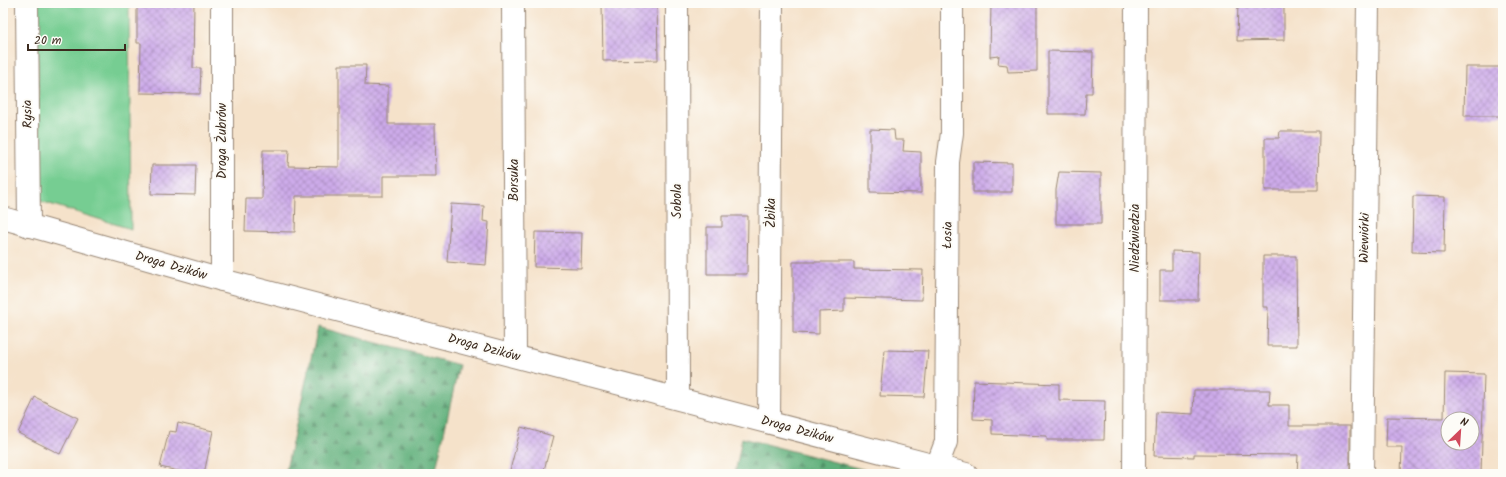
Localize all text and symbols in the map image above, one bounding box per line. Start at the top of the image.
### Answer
scale bar [28,26,125,52]
text: 20 m [34,31,62,50]
street label: Rysia [17,100,39,128]
street label: Droga Żubrów [212,103,233,179]
street label: Borsuka [504,159,525,201]
street label: Sobola [667,184,688,218]
street label: Żbika [761,198,782,228]
street label: Niedźwiedzia [1125,204,1146,272]
street label: Wiewiórki [1354,212,1376,263]
street label: Łosia [937,221,959,249]
street label: Droga Dzików [133,246,210,286]
street label: Droga Dzików [446,328,523,368]
street label: Droga Dzików [759,410,836,450]
north arrow [1440,411,1480,451]
text: N [1457,413,1471,432]

